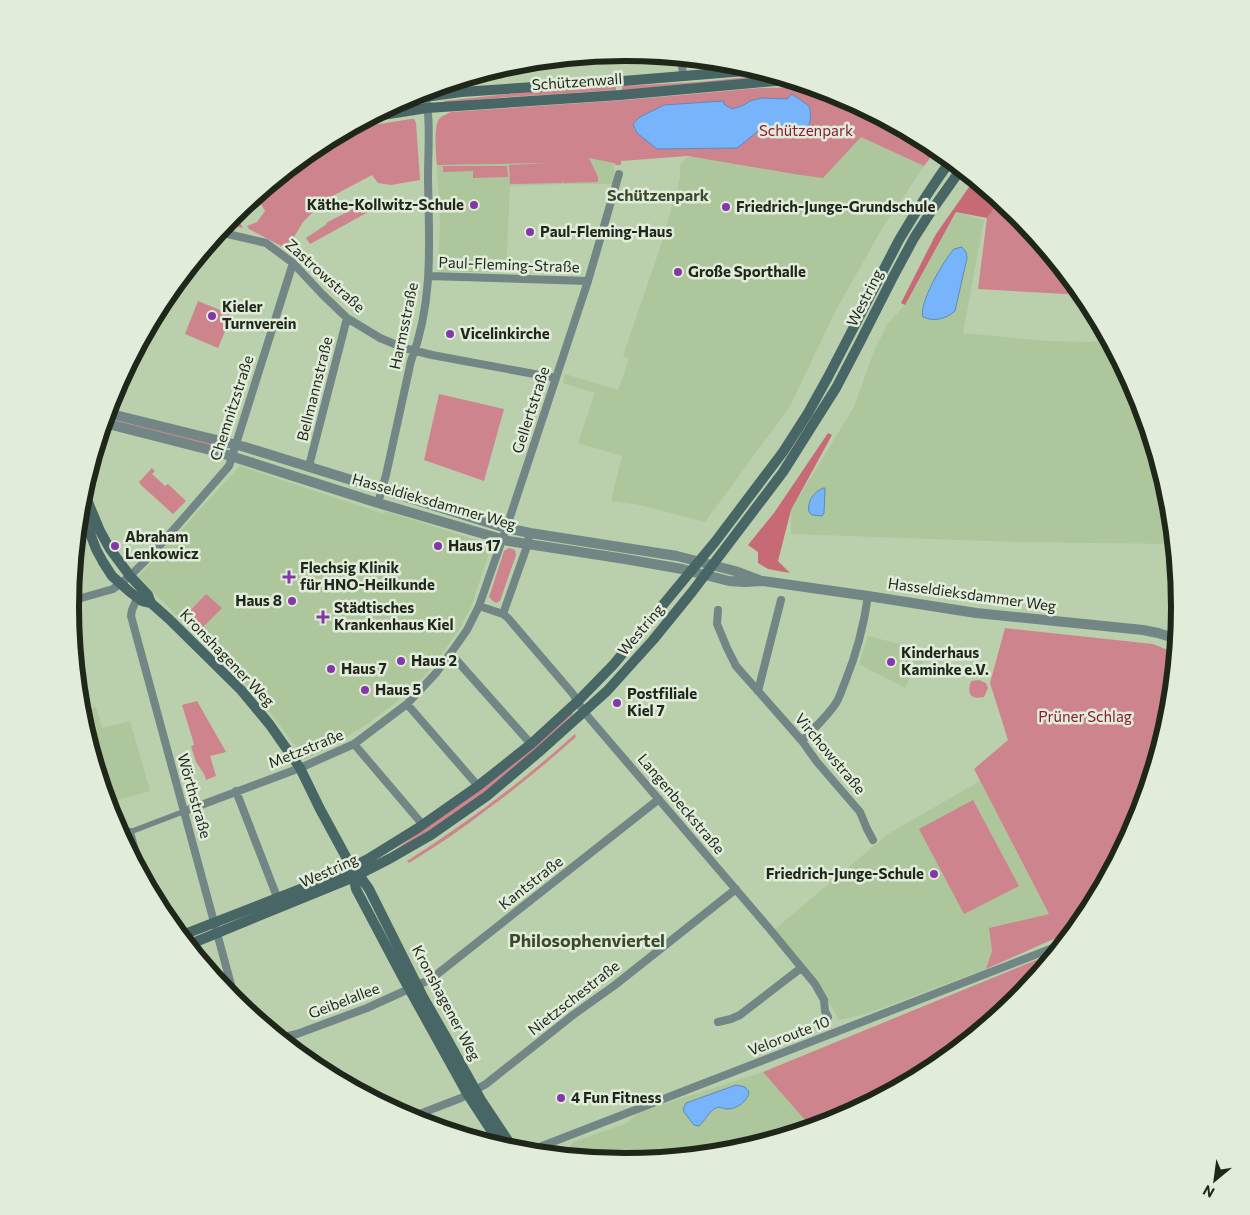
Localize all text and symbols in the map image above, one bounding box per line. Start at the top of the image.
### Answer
street label: Schützenwall [531,69,623,93]
park label: Schützenpark [759,121,853,139]
district label: Schützenpark [607,185,710,204]
place label: Käthe-Kollwitz-Schule [307,195,464,213]
place label: Friedrich-Junge-Grundschule [736,197,935,215]
marker: Käthe-Kollwitz-Schule [468,199,480,211]
marker: Friedrich-Junge-Grundschule [720,201,732,213]
place label: Paul-Fleming-Haus [540,222,672,240]
marker: Paul-Fleming-Haus [524,226,536,238]
street label: Zastrowstraße [282,235,369,316]
street label: Paul-Fleming-Straße [438,253,580,275]
place label: Große Sporthalle [688,262,806,280]
marker: Große Sporthalle [672,266,684,278]
street label: Westring [842,266,886,329]
street label: Harmsstraße [385,281,421,371]
place label: Kieler Turnverein [222,297,296,332]
marker: Kieler Turnverein [206,310,218,322]
place label: Vicelinkirche [460,324,550,342]
marker: Vicelinkirche [444,328,456,340]
street label: Bellmannstraße [292,335,336,443]
street label: Chemnitzstraße [206,353,257,463]
street label: Gellertstraße [508,364,553,455]
street label: Hasseldieksdammer Weg [350,469,518,533]
place label: Abraham Lenkowicz [125,527,199,562]
place label: Haus 17 [448,536,501,554]
marker: Abraham Lenkowicz [109,540,121,552]
marker: Haus 17 [432,540,444,552]
place label: Flechsig Klinik für HNO-Heilkunde [300,558,435,593]
marker: Flechsig Klinik für HNO-Heilkunde [282,570,296,584]
street label: Hasseldieksdammer Weg [887,573,1057,615]
place label: Haus 8 [235,591,282,609]
marker: Haus 8 [286,595,298,607]
place label: Städtisches Krankenhaus Kiel [334,598,454,633]
street label: Westring [614,600,667,659]
street label: Kronshagener Weg [177,605,279,710]
marker: Städtisches Krankenhaus Kiel [316,610,330,624]
place label: Kinderhaus Kaminke e.V. [901,643,989,678]
place label: Haus 2 [411,651,457,669]
marker: Haus 2 [395,655,407,667]
marker: Kinderhaus Kaminke e.V. [885,656,897,668]
place label: Haus 7 [341,659,387,677]
marker: Haus 7 [325,663,337,675]
place label: Haus 5 [375,680,422,698]
marker: Haus 5 [359,684,371,696]
place label: Postfiliale Kiel 7 [627,684,697,719]
marker: Postfiliale Kiel 7 [611,697,623,709]
park label: Prüner Schlag [1038,707,1132,725]
street label: Virchowstraße [792,709,870,798]
street label: Metzstraße [265,725,346,771]
street label: Langenbeckstraße [635,750,729,857]
street label: Wörthstraße [174,751,216,840]
street label: Westring [297,849,360,891]
street label: Kantstraße [495,852,566,913]
place label: Friedrich-Junge-Schule [766,864,924,882]
marker: Friedrich-Junge-Schule [928,868,940,880]
district label: Philosophenviertel [509,929,665,951]
street label: Kronshagener Weg [409,942,485,1063]
street label: Nietzschestraße [524,956,623,1038]
street label: Geibelallee [306,978,382,1022]
street label: Veloroute 10 [745,1011,832,1059]
place label: 4 Fun Fitness [571,1088,661,1106]
marker: 4 Fun Fitness [555,1092,567,1104]
north arrow [1190,1155,1240,1205]
text: N [1200,1182,1217,1202]

